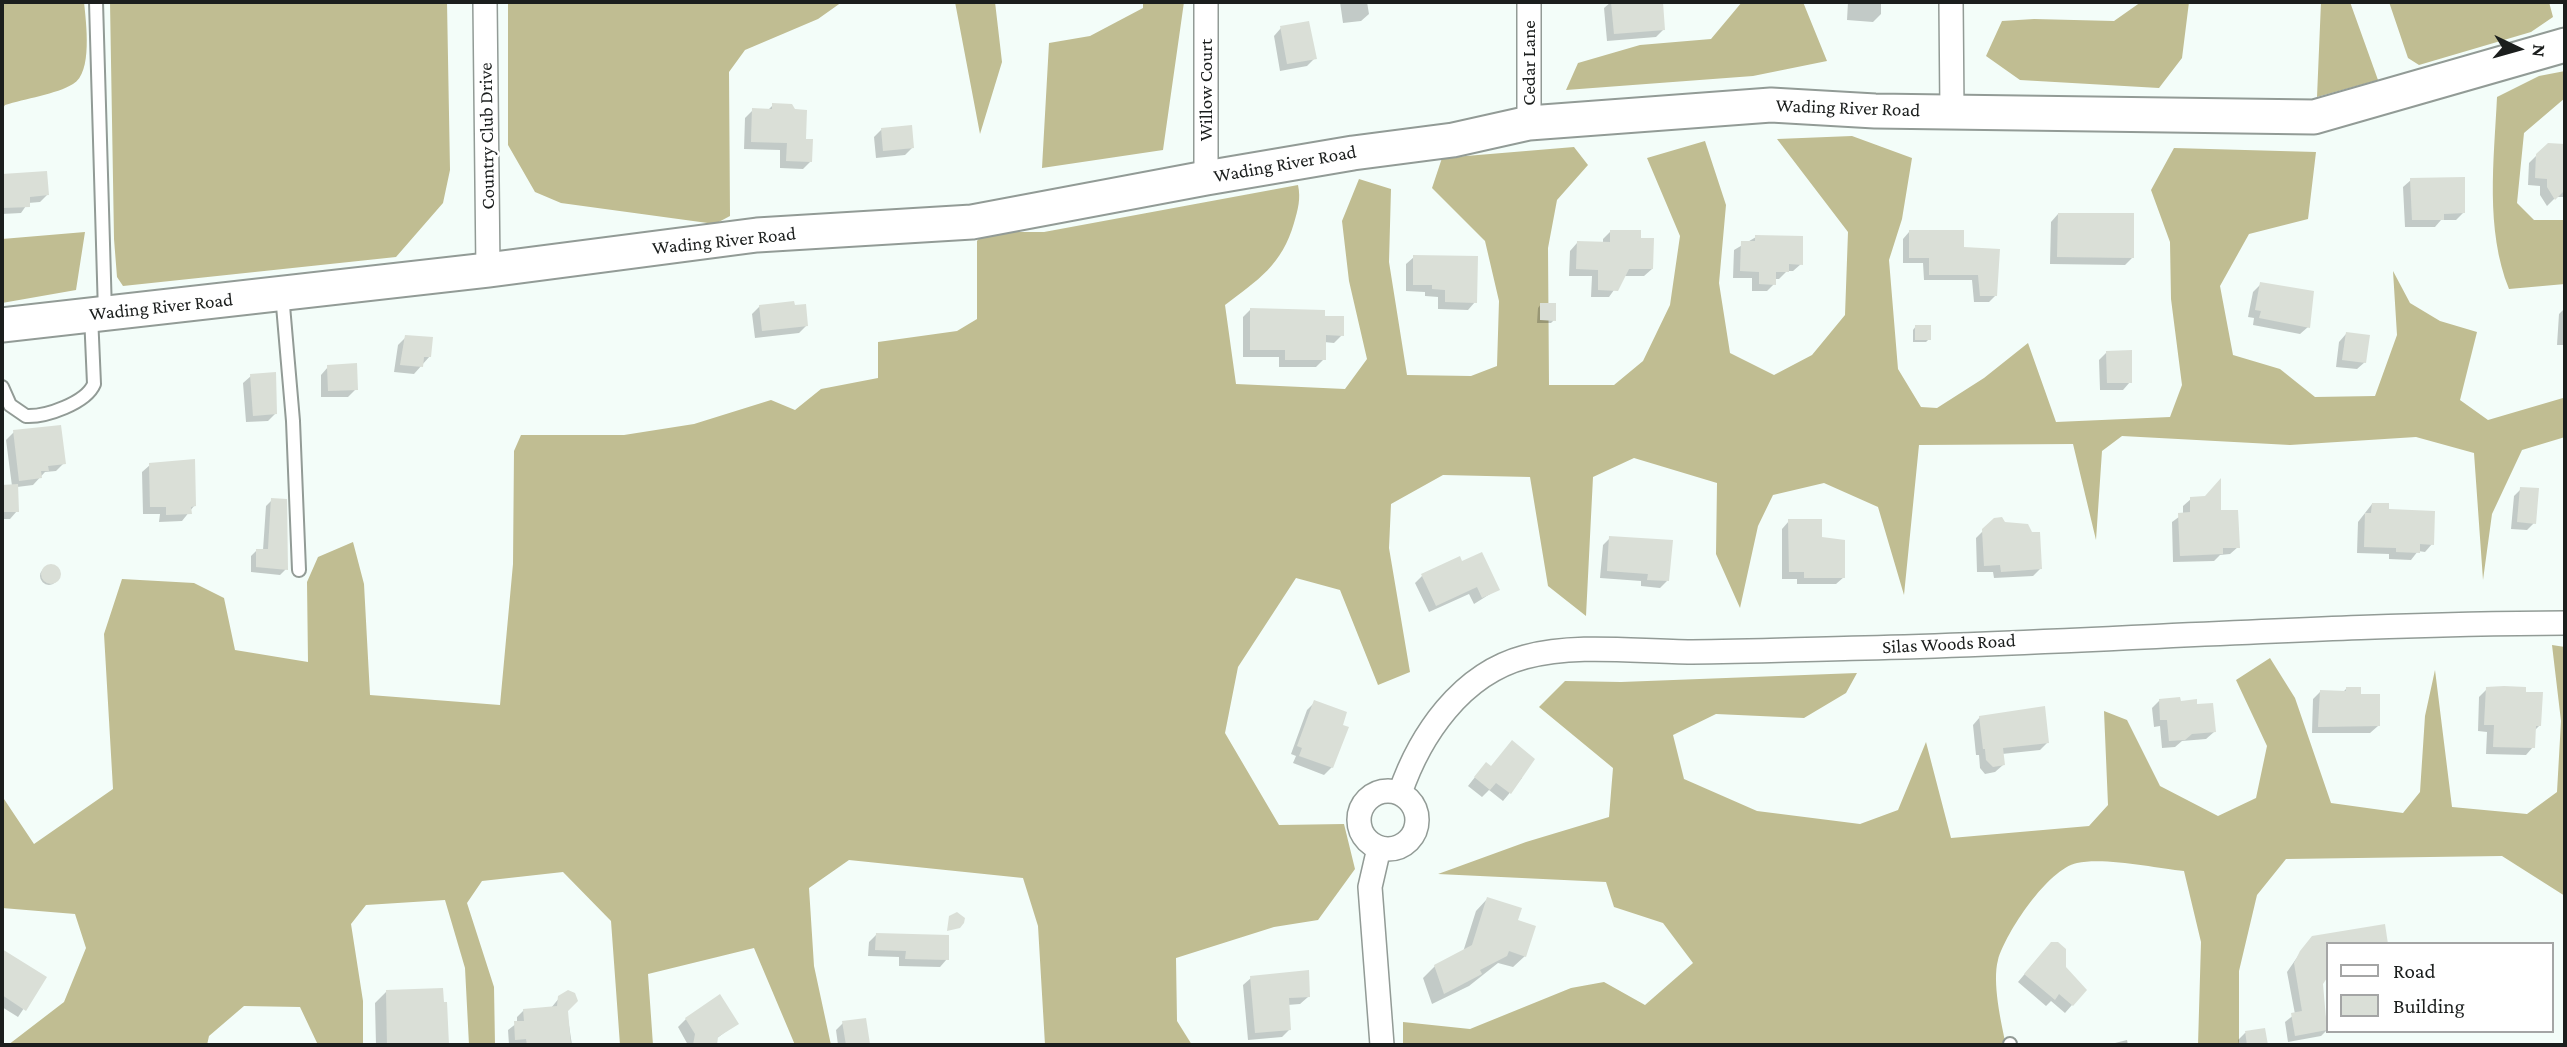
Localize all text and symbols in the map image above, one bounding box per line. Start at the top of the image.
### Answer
north arrow [2483,14,2553,84]
street label: Cedar Lane [1518,20,1540,106]
street label: Willow Court [1195,39,1217,141]
text: N [2528,43,2550,58]
street label: Country Club Drive [474,62,500,210]
street label: Wading River Road [1775,94,1921,122]
street label: Wading River Road [1212,140,1358,188]
street label: Wading River Road [651,222,797,260]
street label: Wading River Road [88,288,234,326]
street label: Silas Woods Road [1882,629,2016,659]
legend [2326,942,2553,1033]
text: Road [2393,959,2436,983]
text: Building [2393,994,2465,1018]

